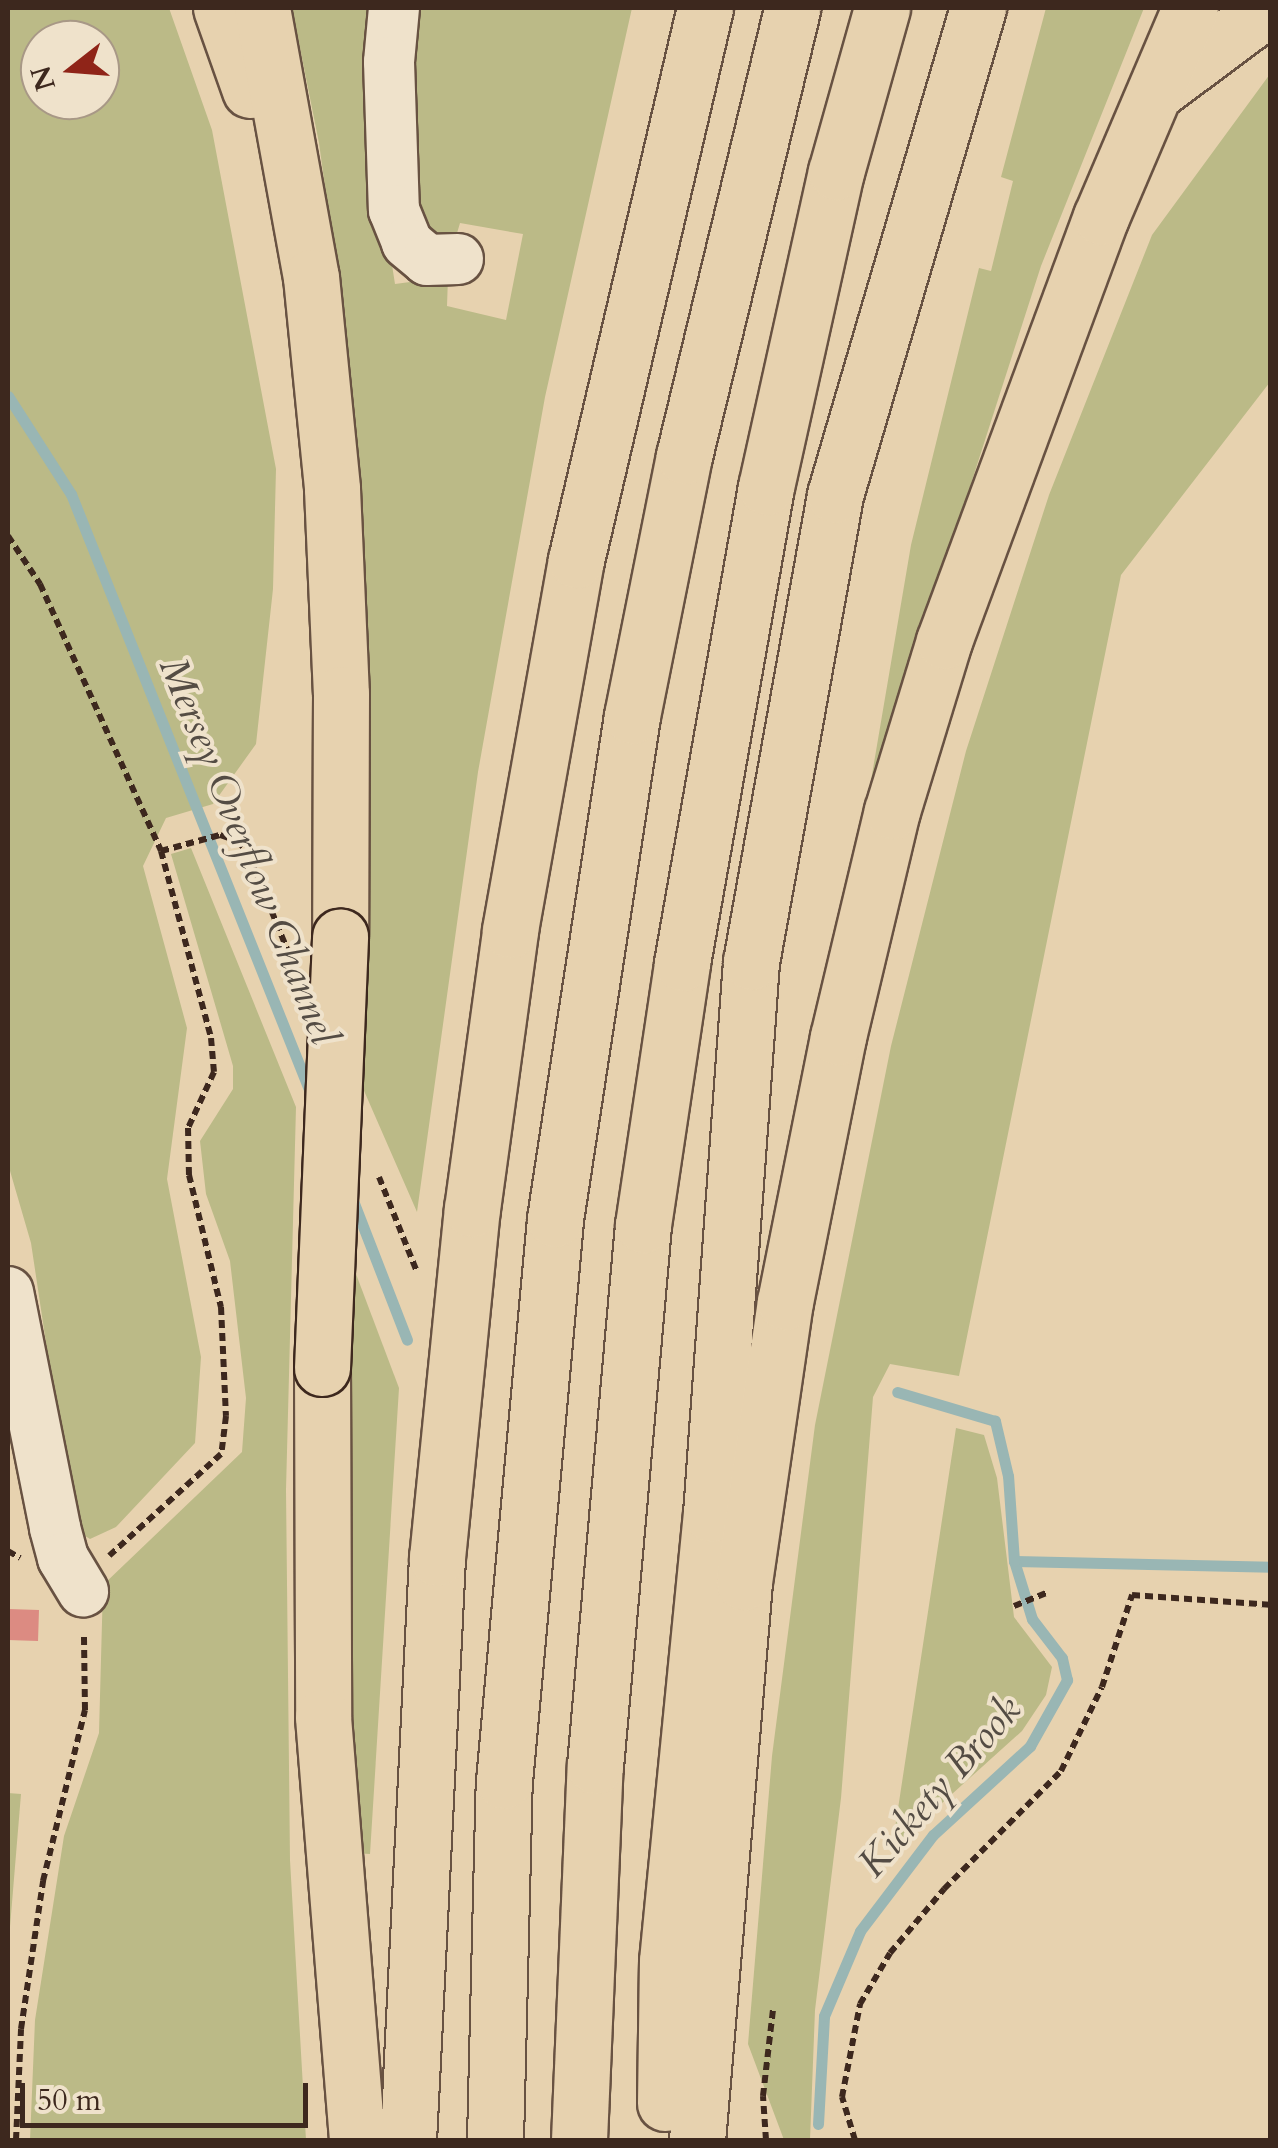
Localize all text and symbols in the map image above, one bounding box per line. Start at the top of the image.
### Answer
north arrow [20,20,120,120]
text: N [22,61,65,95]
water label: Mersey Overflow Channel [148,650,348,1052]
water label: Kickety Brook [848,1687,1032,1887]
scale bar [25,2063,312,2125]
text: 50 m [37,2080,101,2121]

